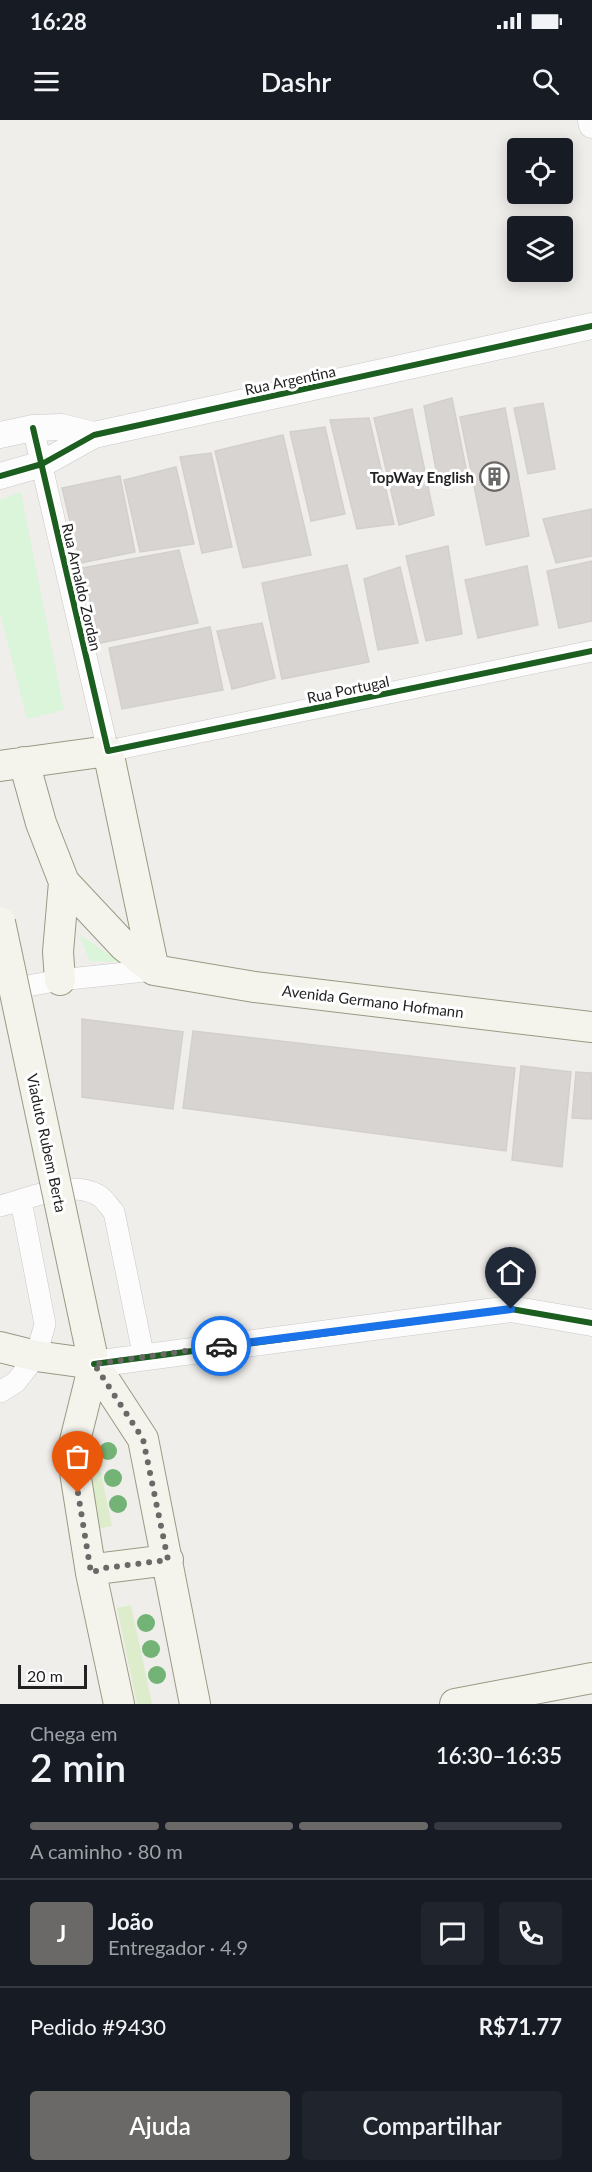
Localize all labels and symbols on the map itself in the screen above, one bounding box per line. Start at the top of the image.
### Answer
street label: Rua Argentina [243,362,337,398]
building icon: TopWay English [479,461,511,493]
place label: TopWay English [370,468,474,486]
street label: Rua Arnaldo Zordan [59,521,105,653]
street label: Rua Portugal [305,671,391,707]
street label: Avenida Germano Hofmann [281,981,465,1021]
street label: Viaduto Rubem Berta [23,1072,71,1214]
pin [485,1247,536,1309]
courier [191,1316,251,1376]
pin [52,1431,103,1493]
scale bar [18,1662,87,1690]

